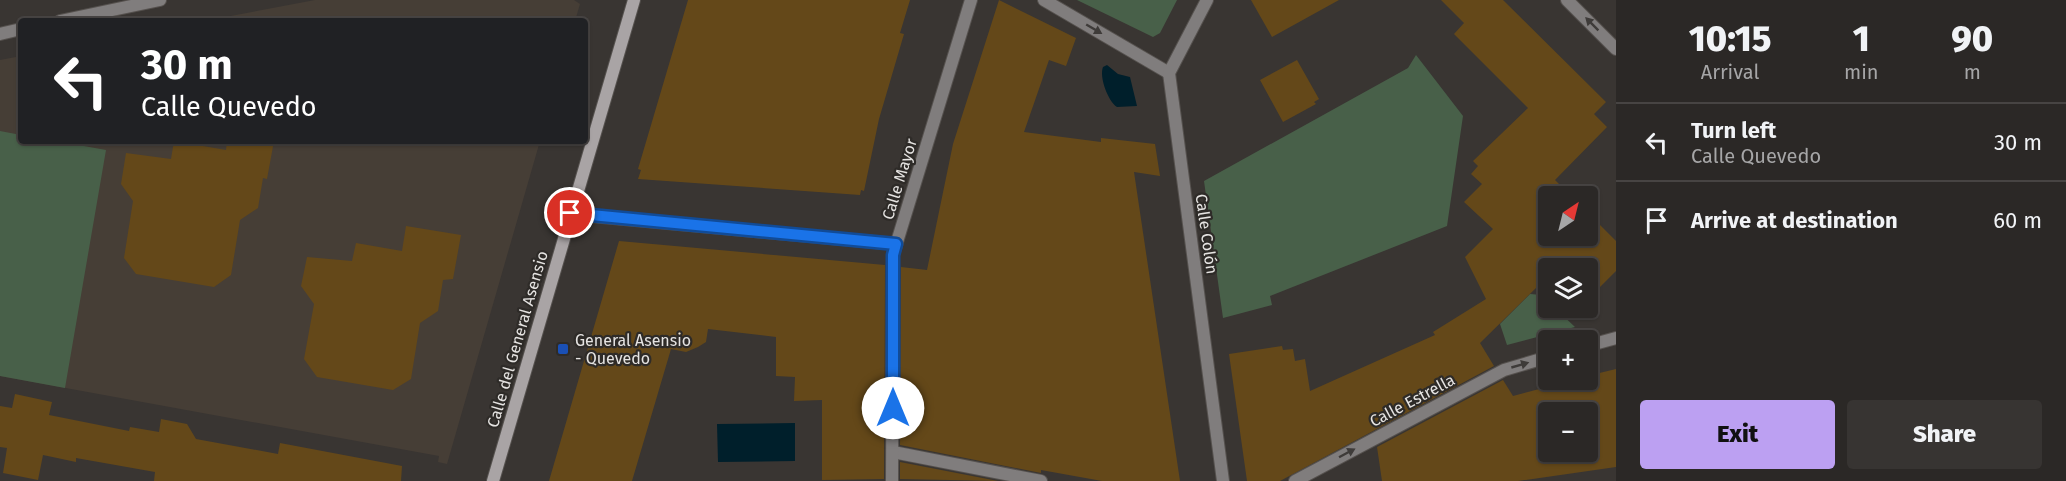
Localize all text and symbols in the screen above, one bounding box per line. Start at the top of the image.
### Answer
text: 10:15 [1689,17,1771,61]
text: 1 [1853,17,1870,61]
text: 90 [1951,17,1993,61]
one-way arrow [1585,18,1599,32]
one-way arrow [1086,24,1102,35]
text: 30 m [141,40,233,90]
icon: left [42,42,120,120]
text: Arrival [1701,60,1759,84]
text: min [1844,60,1879,84]
text: m [1964,60,1981,84]
text: Calle Quevedo [141,91,317,123]
text: Turn left [1691,117,1776,144]
icon: left [1640,126,1673,159]
text: 30 m [1994,129,2042,156]
street label: Calle Mayor [878,135,921,222]
text: Calle Quevedo [1691,144,1821,168]
north arrow [1538,186,1598,246]
map controls [1538,186,1598,462]
pin [544,187,595,238]
street label: Calle Colón [1191,193,1222,275]
icon: arrive [553,196,586,229]
icon: arrive [1640,204,1673,237]
text: Arrive at destination [1691,207,1898,234]
text: 60 m [1993,207,2042,234]
street label: Calle del General Asensio [483,249,552,430]
button: layers [1538,258,1598,318]
button: + [1538,330,1598,390]
place label: General Asensio - Quevedo [575,331,691,368]
marker: General Asensio - Quevedo [556,342,570,356]
one-way arrow [1512,360,1530,369]
street label: Calle Estrella [1366,370,1458,431]
position arrow [861,376,925,440]
button: Exit [1640,400,1835,469]
button: Share [1847,400,2042,469]
button: − [1538,402,1598,462]
one-way arrow [1338,449,1356,459]

